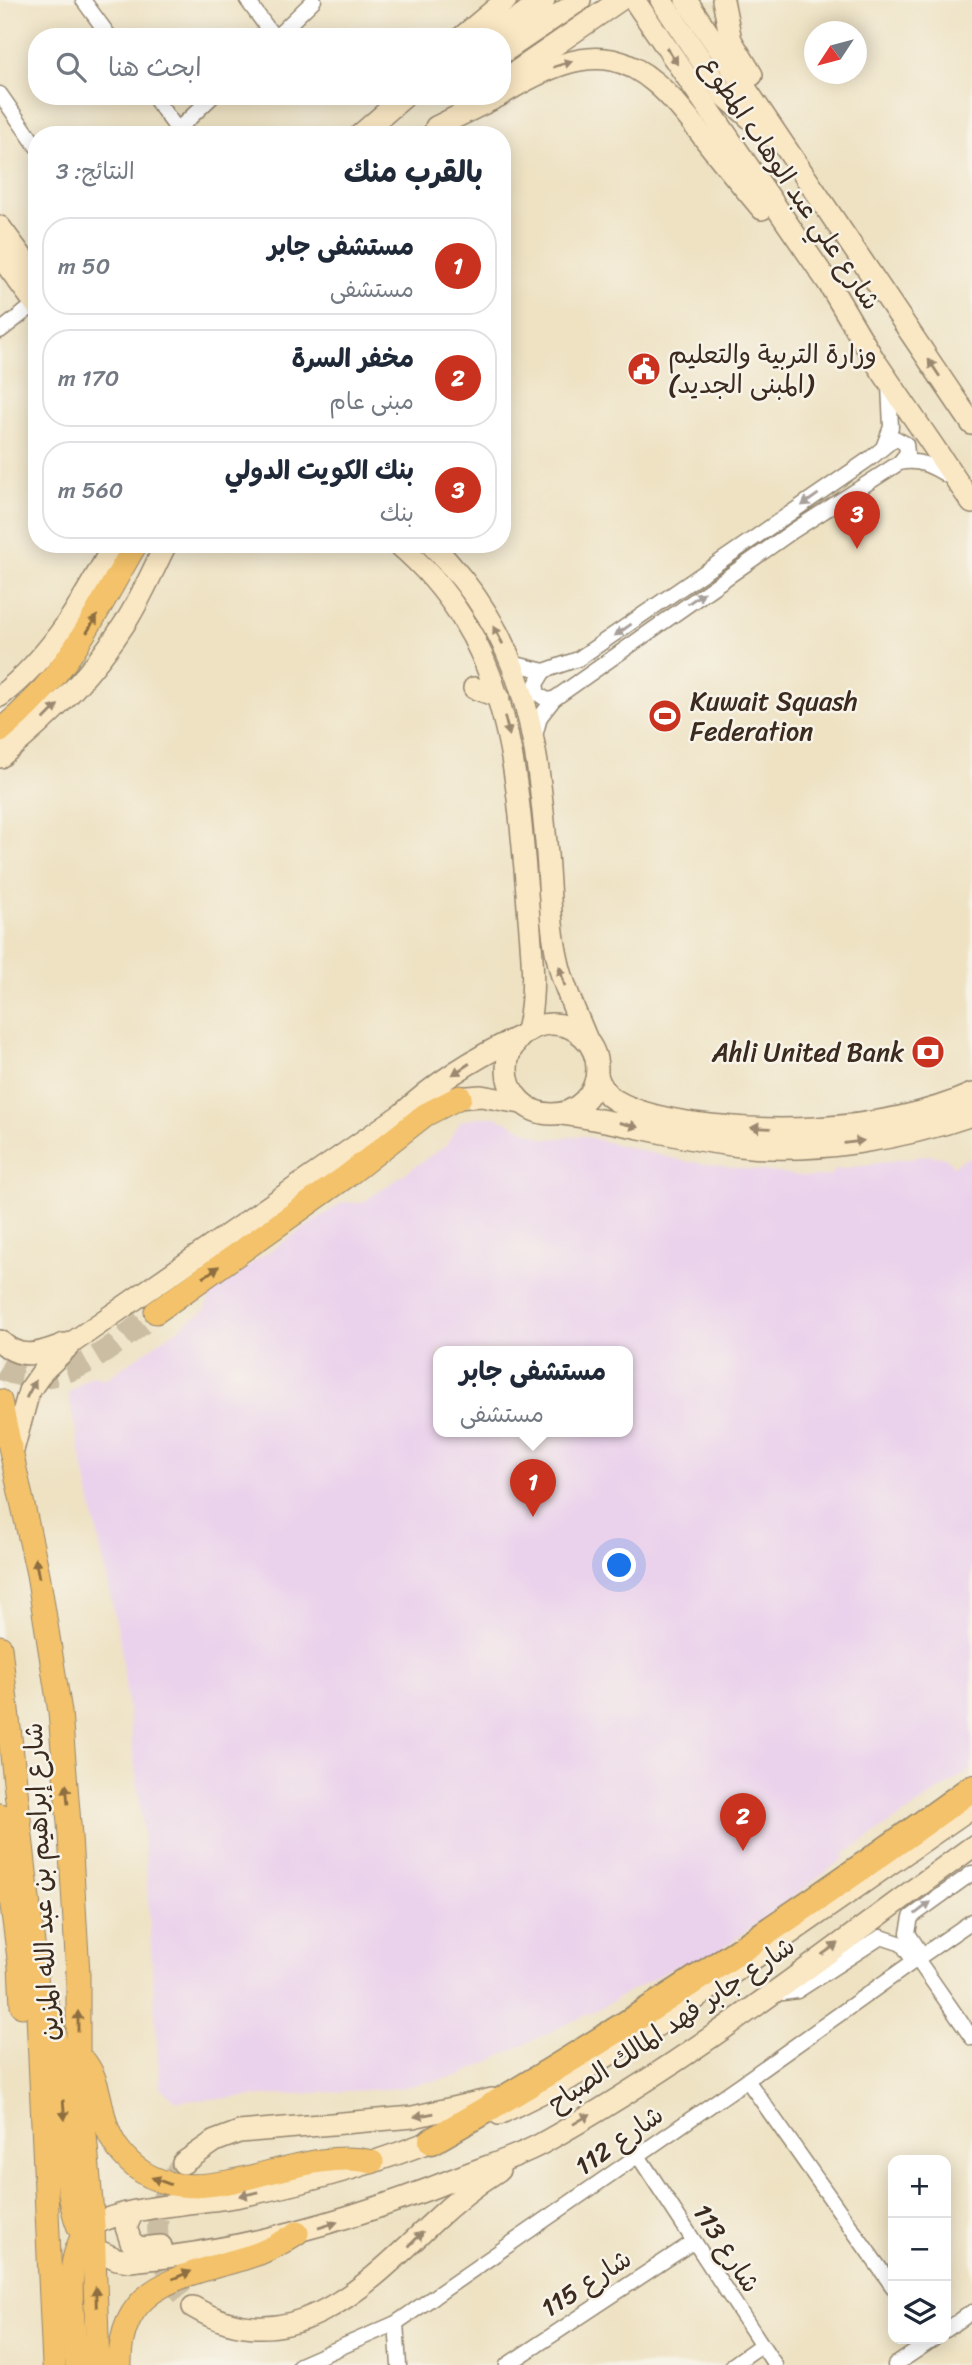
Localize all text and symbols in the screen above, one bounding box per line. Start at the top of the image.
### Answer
north arrow [804,21,867,84]
search box [28,28,511,105]
text: ابحث هنا [108,44,202,90]
street label: شارع علي عبد الوهاب المطوع [688,46,894,320]
one-way arrow [665,47,679,65]
icon: search [52,48,90,86]
one-way arrow [552,58,573,69]
text: بالقرب منك [344,145,483,199]
text: النتائج: 3 [56,151,135,192]
text: مستشفى جابر [268,223,414,269]
text: 50 m [58,246,110,287]
text: 1 [453,246,463,287]
text: مستشفى [330,269,414,310]
place label: وزارة التربية والتعليم (المبنى الجديد) [668,331,877,407]
text: مخفر السرة [291,335,414,381]
public building icon: وزارة التربية والتعليم (المبنى الجديد) [625,350,663,388]
text: 170 m [58,358,119,399]
text: 2 [451,358,465,399]
one-way arrow [927,358,940,378]
text: مبنى عام [329,381,414,422]
text: بنك الكويت الدولي [225,447,414,493]
text: 560 m [58,470,123,511]
text: 3 [452,470,464,511]
pin: 3 [834,491,880,549]
text: بنك [380,493,414,534]
one-way arrow [801,493,819,507]
one-way arrow [686,592,705,605]
one-way arrow [86,615,98,634]
one-way arrow [614,623,632,637]
one-way arrow [492,625,504,645]
place label: Kuwait Squash Federation [690,678,858,754]
sports icon: Kuwait Squash Federation [646,697,684,735]
one-way arrow [42,703,59,720]
one-way arrow [502,715,513,737]
one-way arrow [557,965,567,986]
place label: Ahli United Bank [711,1029,904,1075]
bank icon: Ahli United Bank [909,1033,947,1071]
one-way arrow [452,1062,471,1075]
one-way arrow [618,1120,640,1131]
one-way arrow [750,1123,772,1134]
one-way arrow [843,1136,865,1147]
one-way arrow [202,1266,220,1280]
popup [433,1346,633,1437]
text: مستشفى جابر [460,1348,606,1394]
one-way arrow [25,1379,36,1399]
text: مستشفى [460,1394,544,1435]
pin: 1 [510,1459,556,1517]
your location [602,1548,636,1582]
one-way arrow [32,1557,43,1579]
street label: شارع إبراهيم بن عبد الله المزين [10,1722,72,2042]
one-way arrow [61,1783,72,1805]
pin: 2 [720,1793,766,1851]
one-way arrow [913,1901,931,1916]
street label: شارع جابر فهد المالك الصباح [537,1923,805,2125]
one-way arrow [821,1942,840,1956]
one-way arrow [72,2010,84,2032]
street label: شارع 112 [565,2092,673,2188]
one-way arrow [59,2099,70,2121]
one-way arrow [413,2110,435,2121]
one-way arrow [573,2113,592,2125]
map controls [888,2155,951,2344]
button: + [888,2155,951,2218]
one-way arrow [151,2175,172,2186]
one-way arrow [238,2188,260,2199]
street label: شارع 113 [681,2194,773,2302]
button: − [888,2218,951,2281]
one-way arrow [317,2220,338,2230]
one-way arrow [407,2231,424,2247]
street label: شارع 115 [531,2236,641,2330]
one-way arrow [171,2270,192,2281]
button: layers [888,2281,951,2344]
one-way arrow [90,2286,101,2308]

